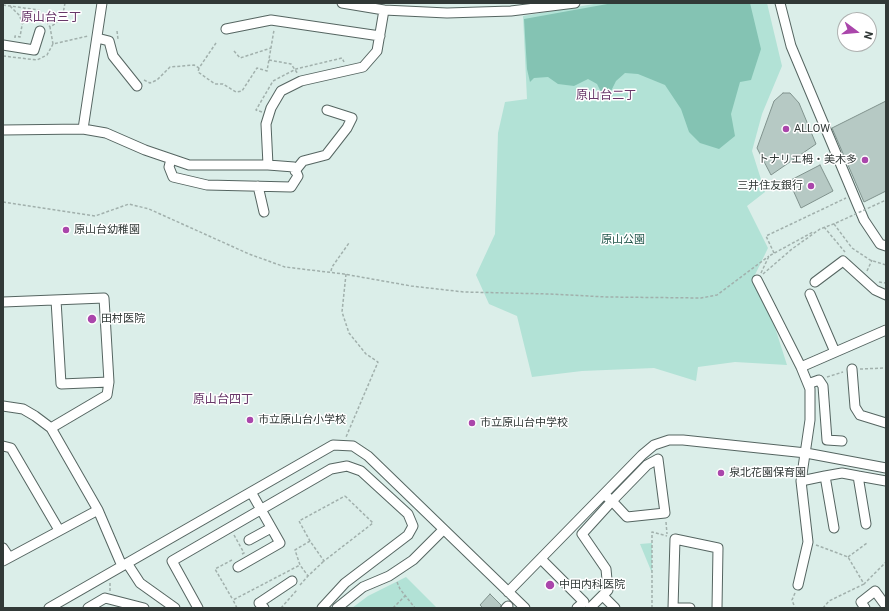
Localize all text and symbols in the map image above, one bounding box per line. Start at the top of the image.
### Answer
district label: 原山台三丁 [21,11,81,25]
north arrow [837,12,877,52]
text: N [861,30,875,41]
district label: 原山台二丁 [576,89,636,103]
place label: ALLOW [794,122,830,136]
marker: ALLOW [781,124,791,134]
place label: トナリエ栂・美木多 [758,153,857,167]
marker: トナリエ栂・美木多 [860,155,870,165]
place label: 三井住友銀行 [737,179,803,193]
marker: 三井住友銀行 [806,181,816,191]
place label: 原山台幼稚園 [74,223,140,237]
marker: 原山台幼稚園 [61,225,71,235]
park label: 原山公園 [601,233,645,247]
place label: 田村医院 [101,312,145,326]
marker: 田村医院 [86,313,98,325]
district label: 原山台四丁 [193,393,253,407]
place label: 市立原山台小学校 [258,413,346,427]
marker: 市立原山台小学校 [245,415,255,425]
place label: 市立原山台中学校 [480,416,568,430]
marker: 市立原山台中学校 [467,418,477,428]
place label: 泉北花園保育園 [729,466,806,480]
marker: 泉北花園保育園 [716,468,726,478]
place label: 中田内科医院 [559,578,625,592]
marker: 中田内科医院 [544,579,556,591]

